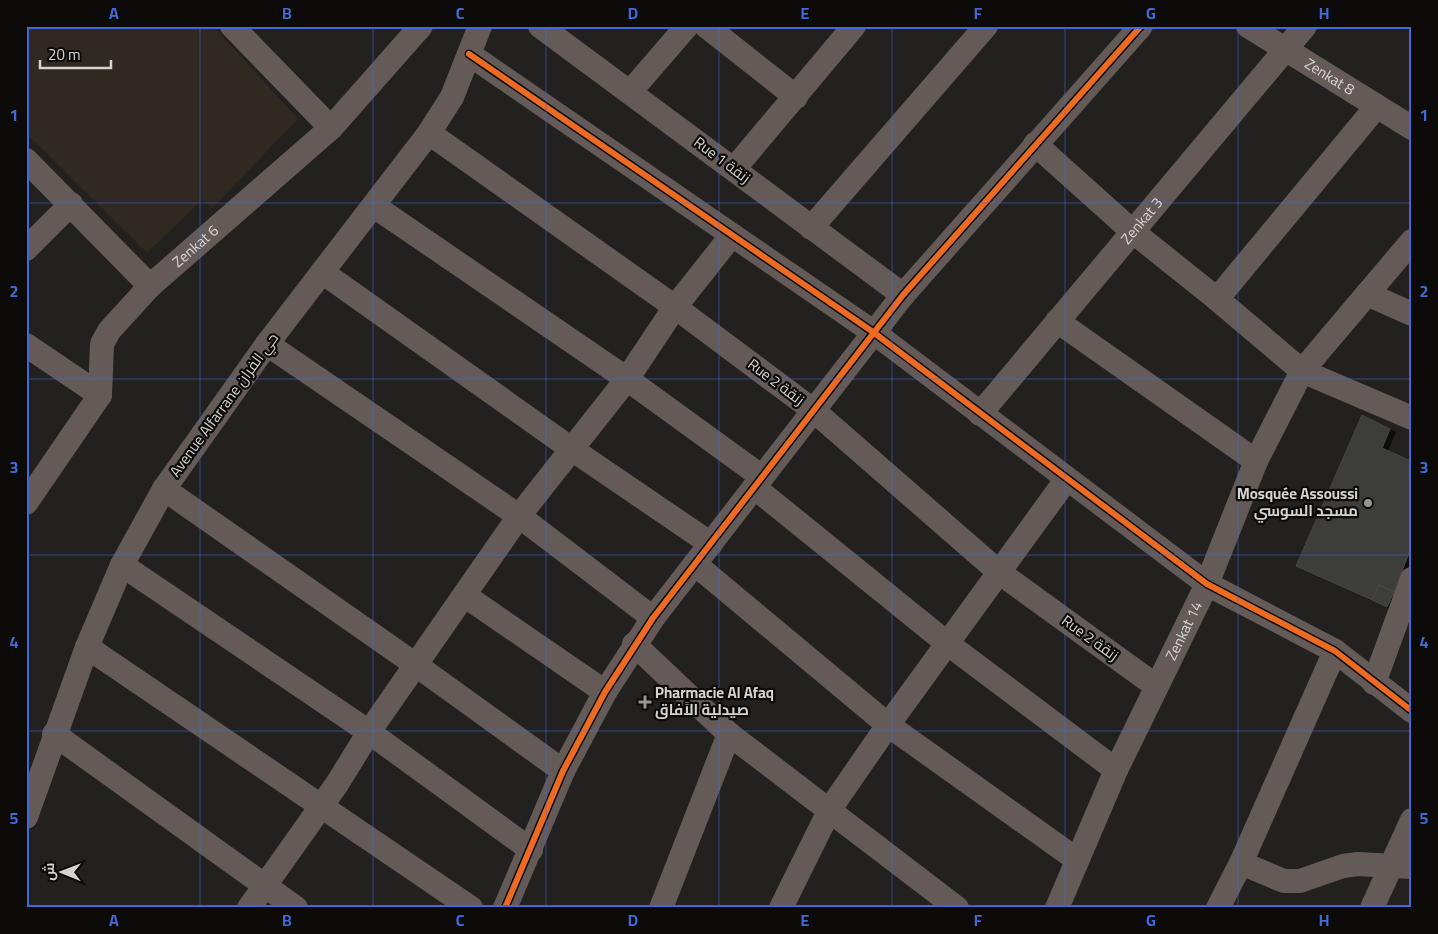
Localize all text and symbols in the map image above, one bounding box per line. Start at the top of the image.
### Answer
text: A [109,0,119,28]
text: B [282,0,292,28]
text: C [456,0,465,28]
text: D [628,0,638,28]
text: E [801,0,810,28]
text: F [974,0,983,28]
text: G [1146,0,1156,28]
text: H [1319,0,1329,28]
scale bar [40,38,111,70]
text: 20 m [48,40,81,69]
street label: Zenkat 8 [1299,49,1361,103]
text: 1 [10,100,18,130]
text: 1 [1420,100,1428,130]
street label: Rue 1 زنقة [687,128,757,191]
street label: Zenkat 3 [1113,190,1170,251]
street label: Zenkat 6 [165,217,225,275]
text: 2 [10,276,18,306]
text: 2 [1420,276,1428,306]
street label: Avenue Alfarrane حي الفران [161,326,286,483]
street label: Rue 2 زنقة [741,350,811,413]
text: 3 [10,452,19,482]
text: 3 [1420,452,1429,482]
place label: Mosquée Assoussi مسجد السوسي [1237,479,1358,525]
marker: Mosquée Assoussi مسجد السوسي [1362,497,1374,509]
street label: Zenkat 14 [1157,596,1211,666]
street label: Rue 2 زنقة [1055,606,1126,669]
text: 4 [10,627,19,657]
text: 4 [1420,627,1429,657]
place label: Pharmacie Al Afaq صيدلية الاًفاق [655,678,774,724]
marker: Pharmacie Al Afaq صيدلية الاًفاق [639,696,651,708]
text: 5 [10,803,19,833]
text: 5 [1420,803,1429,833]
north arrow [38,846,88,896]
text: ش [36,863,62,881]
text: A [109,905,119,934]
text: B [282,905,292,934]
text: C [456,905,465,934]
text: D [628,905,638,934]
text: E [801,905,810,934]
text: F [974,905,983,934]
text: G [1146,905,1156,934]
text: H [1319,905,1329,934]

